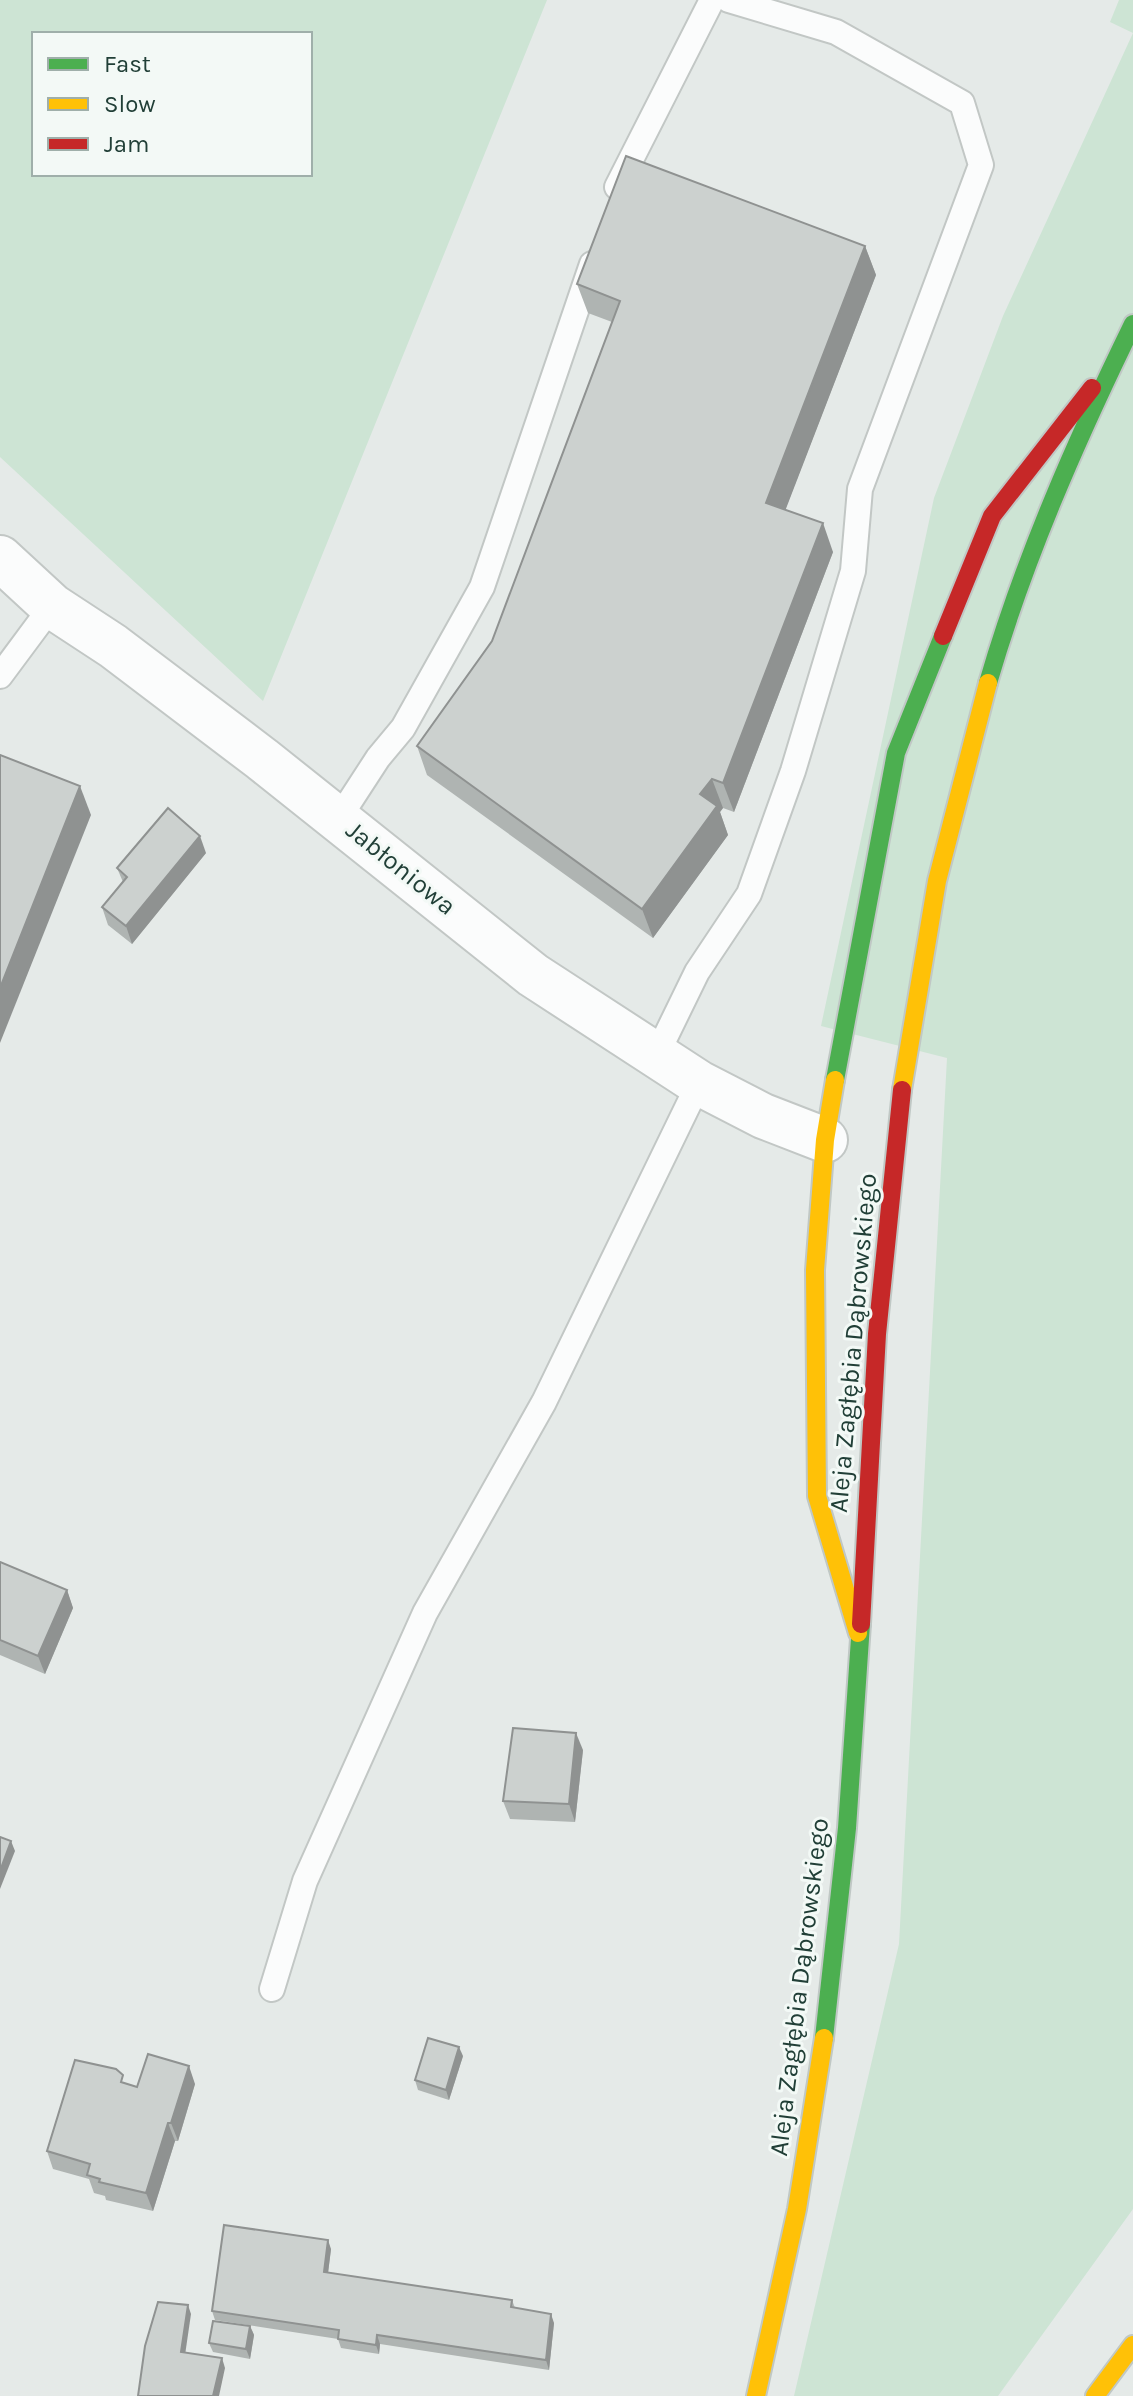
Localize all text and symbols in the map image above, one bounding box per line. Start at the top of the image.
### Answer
legend [32,32,312,176]
text: Fast [104,50,151,78]
text: Slow [104,90,156,118]
text: Jam [104,130,149,158]
street label: Jabłoniowa [340,814,462,922]
street label: Aleja Zagłębia Dąbrowskiego [823,1172,883,1514]
street label: Aleja Zagłębia Dąbrowskiego [763,1816,835,2158]

